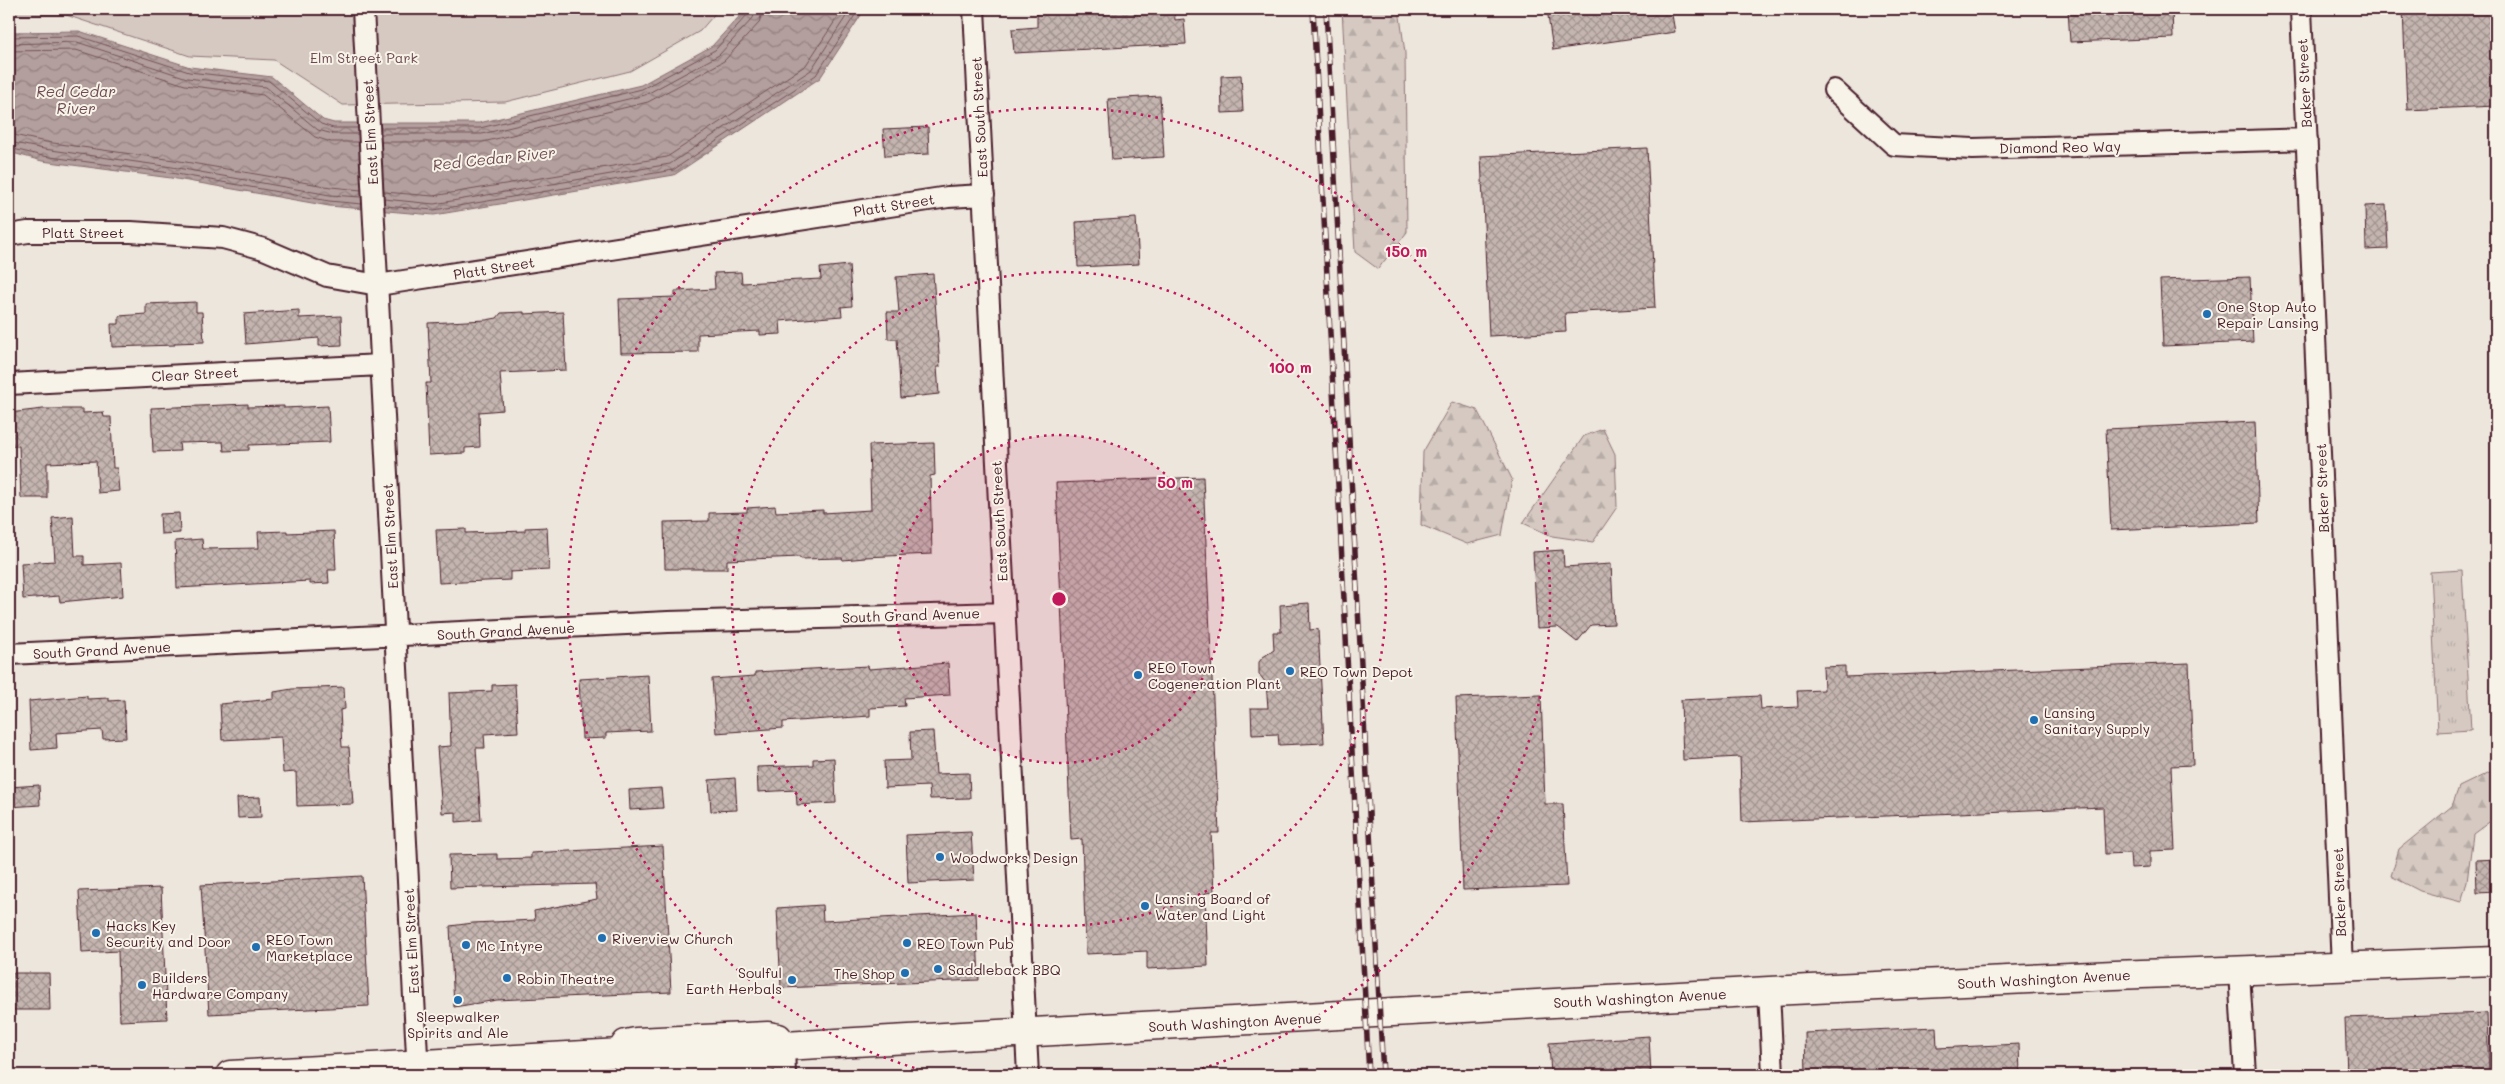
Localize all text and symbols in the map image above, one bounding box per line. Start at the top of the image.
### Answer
street label: Baker Street [2292,38,2316,128]
park label: Elm Street Park [310,48,418,67]
street label: East South Street [966,56,992,178]
street label: East Elm Street [358,79,382,185]
water label: Red Cedar River [36,81,116,118]
street label: Diamond Reo Way [1999,136,2121,158]
water label: Red Cedar River [432,142,557,174]
street label: Platt Street [852,189,936,221]
street label: Platt Street [42,223,124,242]
text: 150 m [1385,241,1427,261]
street label: Platt Street [452,252,536,284]
place label: One Stop Auto Repair Lansing [2217,297,2319,332]
marker: One Stop Auto Repair Lansing [2201,308,2213,320]
text: 100 m [1268,357,1312,377]
street label: Clear Street [151,362,239,386]
street label: Baker Street [2311,443,2333,533]
street label: East South Street [986,460,1012,582]
text: 50 m [1157,472,1193,492]
street label: East Elm Street [378,483,402,589]
centre of rings [1050,590,1068,608]
street label: South Grand Avenue [842,603,980,627]
street label: South Grand Avenue [437,618,575,644]
street label: South Grand Avenue [33,637,171,663]
place label: REO Town Cogeneration Plant [1148,658,1281,693]
place label: REO Town Depot [1300,662,1413,681]
marker: REO Town Depot [1284,665,1296,677]
marker: REO Town Cogeneration Plant [1132,669,1144,681]
place label: Lansing Sanitary Supply [2044,703,2150,738]
marker: Lansing Sanitary Supply [2028,714,2040,726]
street label: Baker Street [2328,847,2350,937]
place label: Woodworks Design [950,848,1078,867]
marker: Woodworks Design [934,851,946,863]
street label: East Elm Street [399,888,423,994]
place label: Lansing Board of Water and Light [1155,889,1271,924]
marker: Lansing Board of Water and Light [1139,900,1151,912]
place label: Hacks Key Security and Door [106,916,231,951]
marker: Hacks Key Security and Door [90,927,102,939]
place label: Riverview Church [612,929,733,948]
place label: REO Town Marketplace [266,930,353,965]
marker: Riverview Church [596,932,608,944]
place label: REO Town Pub [917,934,1014,953]
place label: Mc Intyre [476,936,543,955]
marker: REO Town Pub [901,937,913,949]
marker: Mc Intyre [460,939,472,951]
marker: REO Town Marketplace [250,941,262,953]
place label: Saddleback BBQ [948,960,1061,979]
place label: Soulful Earth Herbals [686,963,782,998]
marker: Saddleback BBQ [932,963,944,975]
place label: The Shop [833,964,895,983]
street label: South Washington Avenue [1957,965,2131,993]
marker: The Shop [899,967,911,979]
place label: Builders Hardware Company [152,968,288,1003]
place label: Robin Theatre [517,969,615,988]
marker: Robin Theatre [501,972,513,984]
marker: Soulful Earth Herbals [786,974,798,986]
marker: Builders Hardware Company [136,979,148,991]
street label: South Washington Avenue [1553,984,1727,1012]
marker: Sleepwalker Spirits and Ale [452,994,464,1006]
place label: Sleepwalker Spirits and Ale [407,1007,509,1042]
street label: South Washington Avenue [1148,1008,1322,1036]

